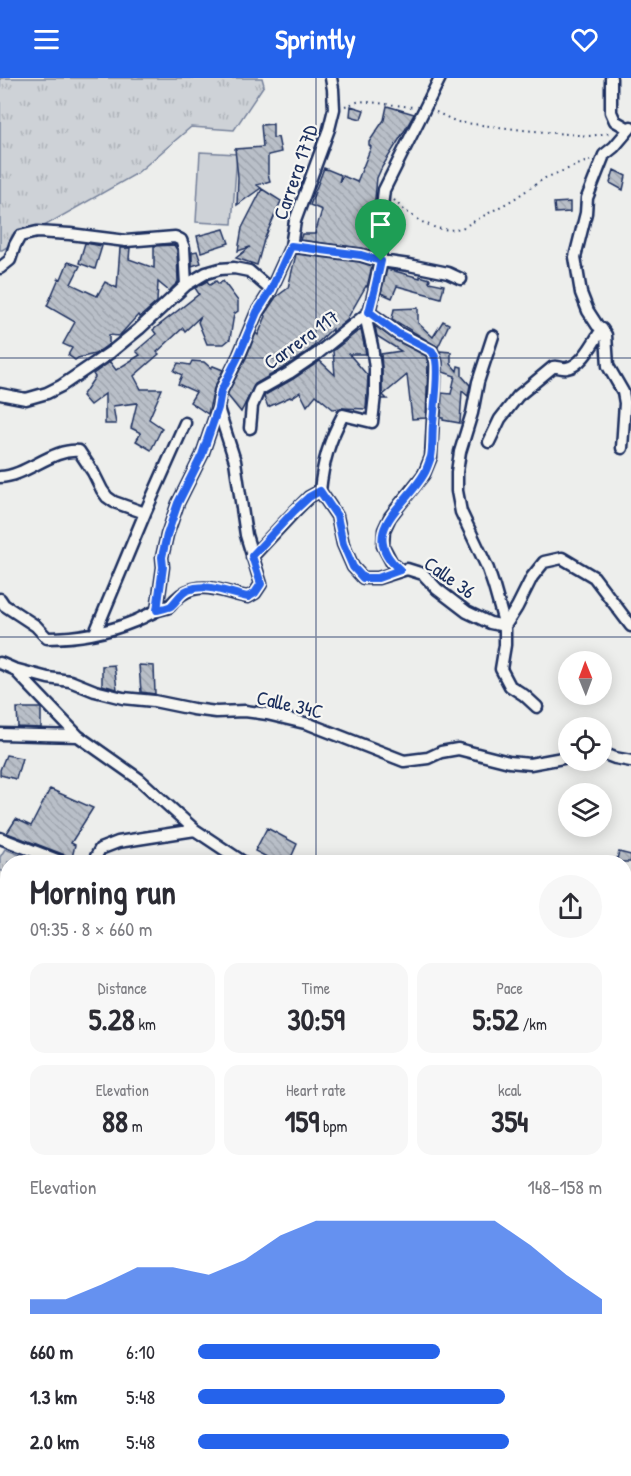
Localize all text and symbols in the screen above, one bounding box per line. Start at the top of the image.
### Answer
text: Sprintly [275,21,356,57]
icon: menu [30,23,63,56]
icon: heart [568,23,601,56]
street label: Carrera 177D [266,120,324,223]
pin [355,199,406,261]
icon: arrive [364,208,397,241]
street label: Carrera 117 [258,303,344,375]
street label: Calle 36 [419,550,481,604]
north arrow [558,651,612,705]
map controls [558,651,612,837]
street label: Calle 34C [254,683,326,725]
button: locate [558,717,612,771]
button: layers [558,783,612,837]
text: Morning run [30,870,176,914]
button: share [539,875,602,938]
text: 09:35 · 8 × 660 m [30,915,152,942]
text: Distance [98,977,147,999]
text: Time [302,977,330,999]
text: Pace [496,977,523,999]
text: 5.28 [89,999,135,1039]
text: 30:59 [287,999,345,1039]
text: 5:52 [472,999,519,1039]
text: km [135,1013,156,1035]
text: /km [519,1013,547,1035]
text: Elevation [96,1079,149,1101]
text: Heart rate [286,1079,346,1101]
text: kcal [498,1079,521,1101]
text: 88 [102,1101,128,1141]
text: 159 [285,1101,319,1141]
text: 354 [491,1101,528,1141]
text: m [128,1115,143,1137]
text: bpm [319,1115,347,1137]
text: Elevation [30,1173,96,1200]
text: 148–158 m [528,1173,602,1200]
text: 660 m [30,1338,73,1365]
text: 6:10 [126,1338,155,1365]
text: 1.3 km [30,1383,77,1410]
text: 5:48 [126,1383,155,1410]
text: 2.0 km [30,1428,79,1455]
text: 5:48 [126,1428,155,1455]

